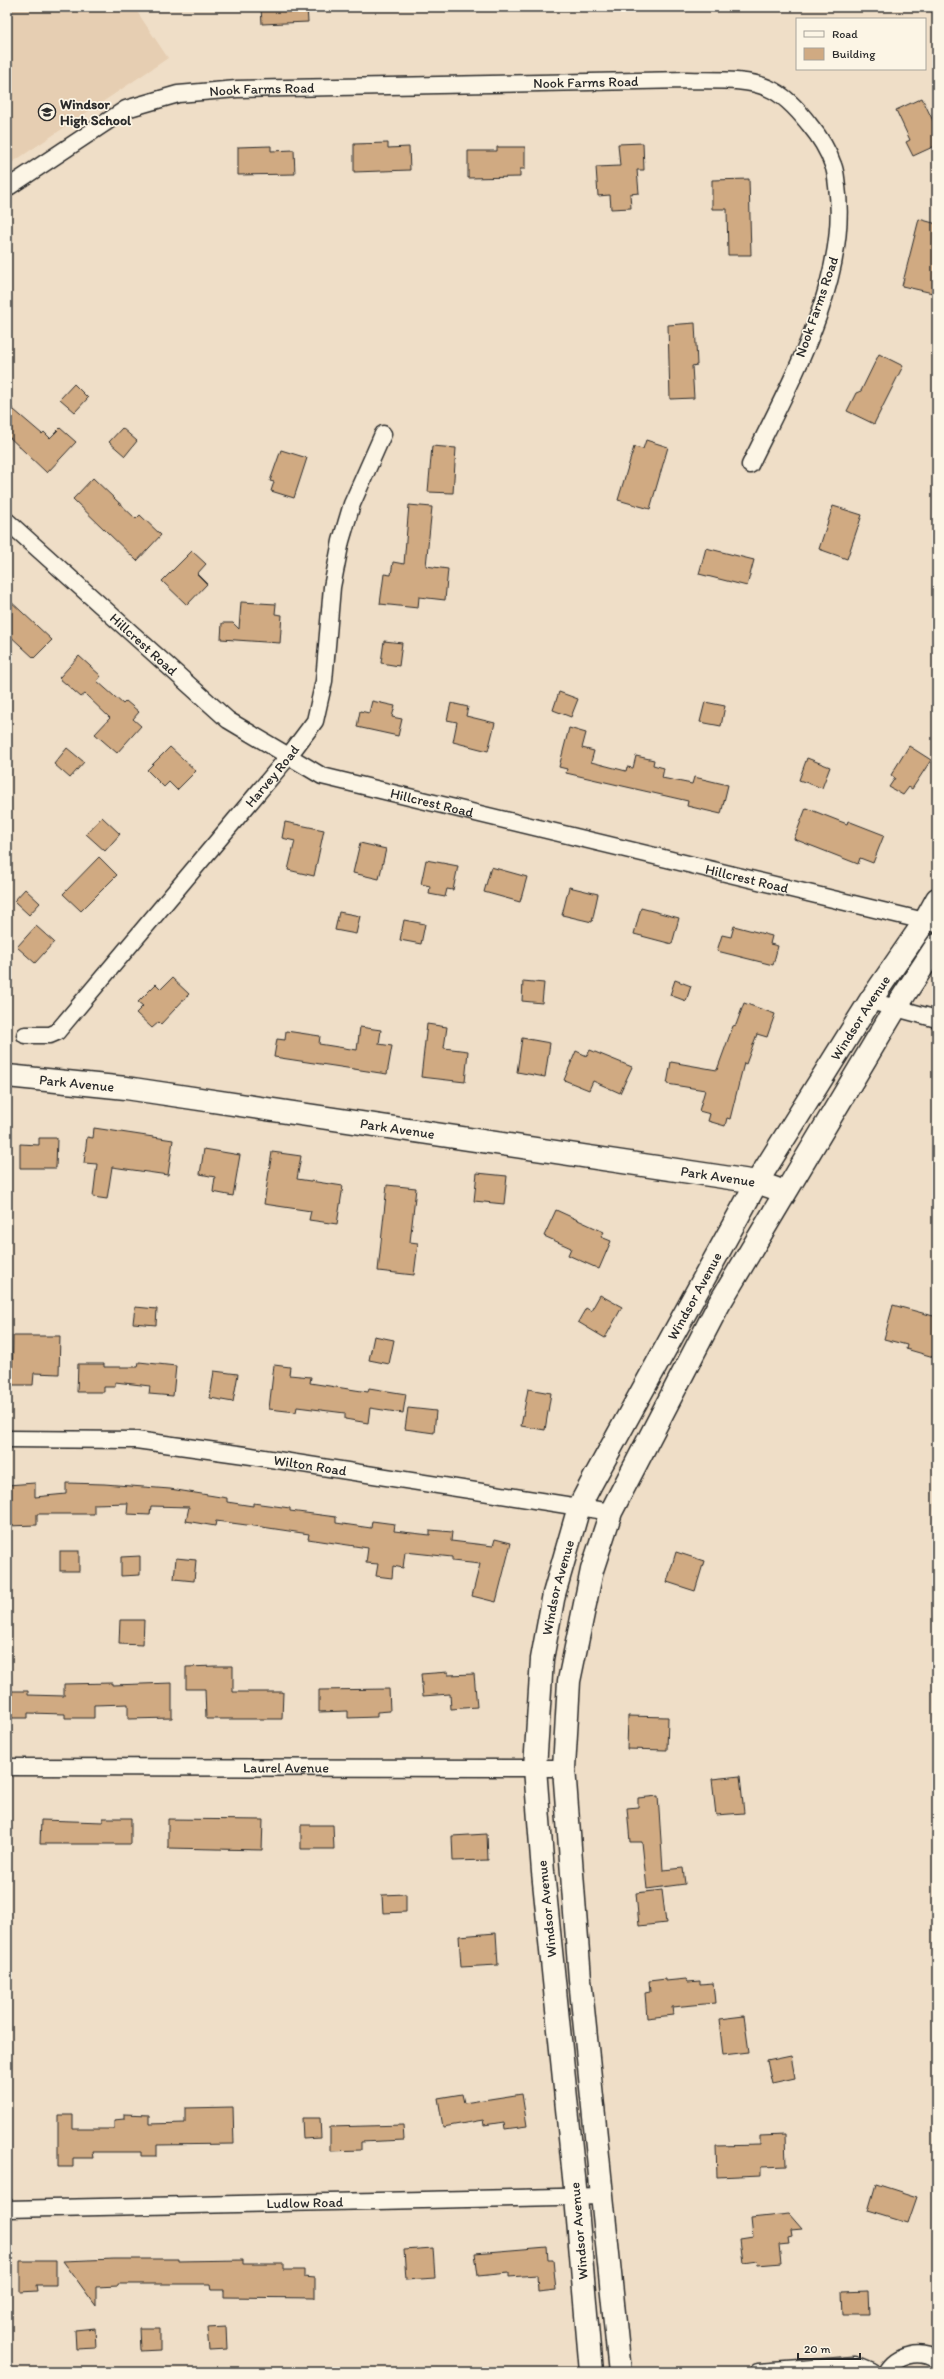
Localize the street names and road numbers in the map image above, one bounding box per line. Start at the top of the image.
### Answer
street label: Nook Farms Road [533,72,639,92]
street label: Nook Farms Road [209,79,315,100]
street label: Nook Farms Road [792,254,842,360]
street label: Hillcrest Road [106,609,181,679]
street label: Harvey Road [241,741,303,811]
street label: Hillcrest Road [389,784,476,821]
street label: Hillcrest Road [704,860,791,897]
street label: Windsor Avenue [827,972,894,1063]
street label: Park Avenue [38,1071,115,1095]
street label: Park Avenue [359,1114,436,1142]
street label: Park Avenue [679,1162,757,1190]
street label: Windsor Avenue [663,1249,726,1343]
street label: Wilton Road [272,1451,348,1479]
street label: Windsor Avenue [538,1538,578,1637]
street label: Laurel Avenue [243,1759,329,1776]
street label: Windsor Avenue [533,1859,561,1958]
street label: Windsor Avenue [566,2181,592,2280]
street label: Ludlow Road [266,2193,344,2212]

